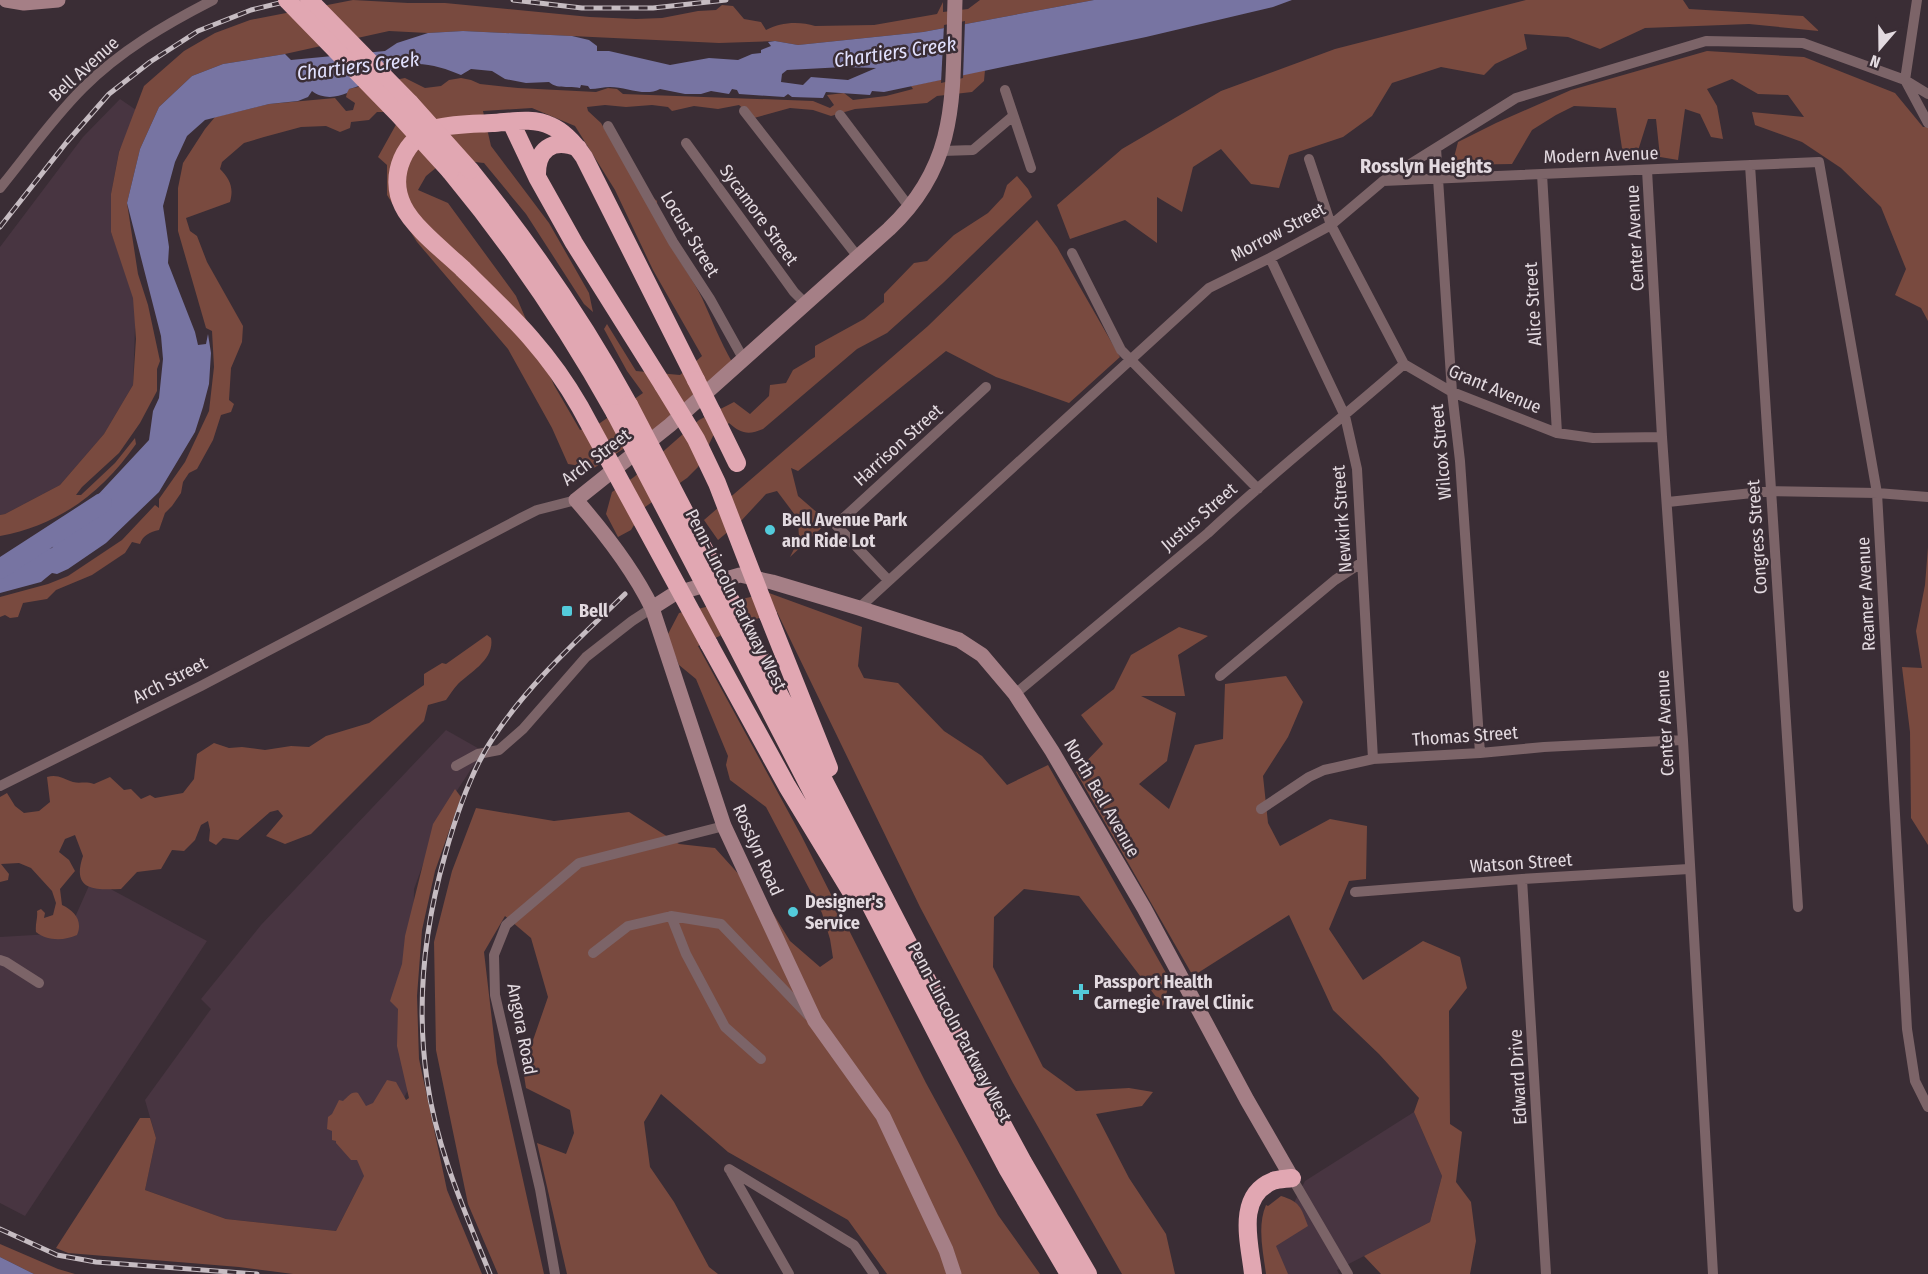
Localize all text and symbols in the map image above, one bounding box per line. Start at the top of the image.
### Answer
north arrow [1850,18,1910,78]
street label: Bell Avenue [44,32,124,106]
water label: Chartiers Creek [832,32,958,72]
water label: Chartiers Creek [295,47,421,85]
text: N [1867,51,1883,72]
street label: Modern Avenue [1543,142,1659,168]
district label: Rosslyn Heights [1360,154,1492,178]
street label: Sycamore Street [715,160,803,270]
street label: Center Avenue [1621,184,1649,292]
street label: Locust Street [656,187,724,281]
street label: Morrow Street [1227,198,1329,266]
street label: Alice Street [1520,262,1546,346]
street label: Grant Avenue [1445,360,1545,418]
street label: Harrison Street [849,399,947,491]
street label: Wilcox Street [1426,403,1456,501]
street label: Arch Street [557,424,635,490]
street label: Newkirk Street [1327,464,1357,573]
street label: Justus Street [1157,478,1242,556]
street label: Congress Street [1742,479,1772,595]
street label: Penn-Lincoln Parkway West [681,506,791,695]
place label: Bell Avenue Park and Ride Lot [782,509,908,552]
marker: Bell Avenue Park and Ride Lot [763,523,777,537]
street label: Reamer Avenue [1852,536,1880,652]
place label: Bell [579,600,608,622]
marker: Bell [560,604,574,618]
street label: Arch Street [129,652,211,708]
street label: Center Avenue [1651,669,1679,777]
street label: Thomas Street [1411,721,1519,751]
street label: North Bell Avenue [1059,735,1145,861]
street label: Rosslyn Road [728,801,788,899]
street label: Watson Street [1469,848,1573,878]
place label: Designer's Service [805,891,883,934]
marker: Designer's Service [786,905,800,919]
street label: Penn-Lincoln Parkway West [903,938,1017,1126]
place label: Passport Health Carnegie Travel Clinic [1094,971,1254,1014]
street label: Angora Road [502,981,542,1077]
marker: Passport Health Carnegie Travel Clinic [1072,983,1090,1001]
street label: Edward Drive [1505,1028,1531,1125]

